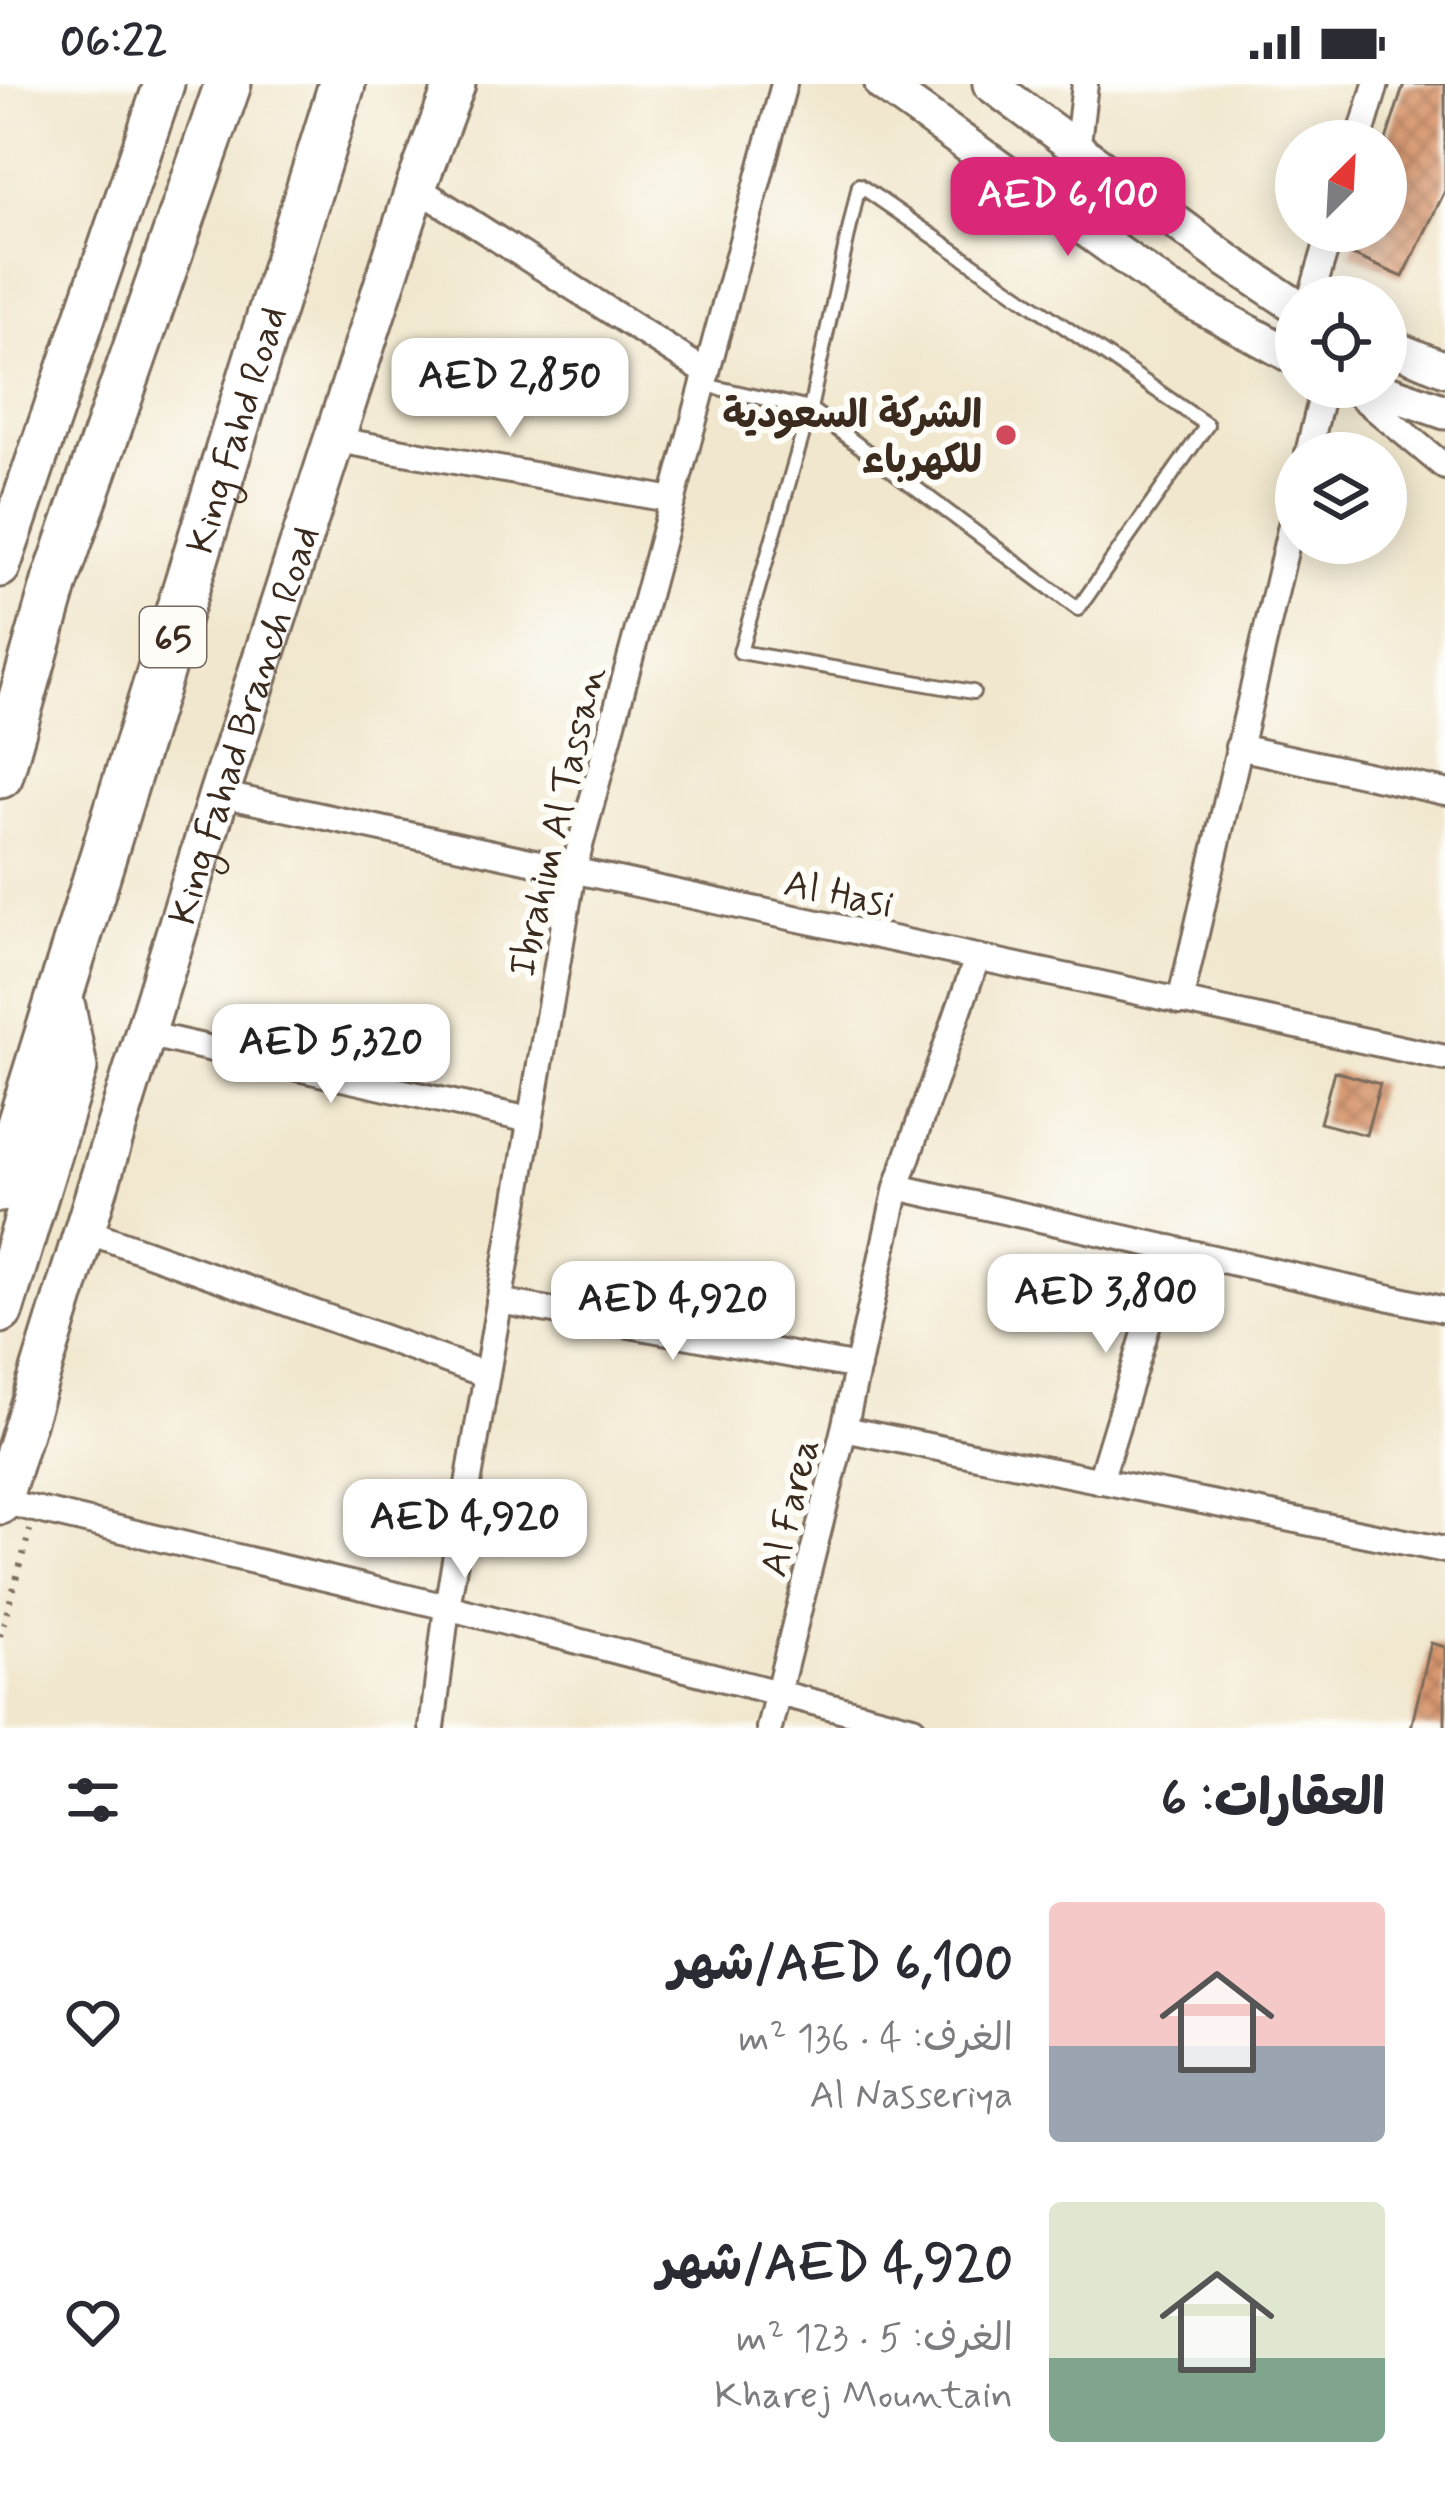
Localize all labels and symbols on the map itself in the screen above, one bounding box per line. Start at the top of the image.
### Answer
north arrow [1275,120,1407,252]
pin: AED 6,100 [931,157,1205,259]
street label: King Fahd Road [176,301,301,561]
pin: AED 2,850 [373,338,647,440]
place label: الشركة السعودية للكهرباء [723,391,982,487]
marker: الشركة السعودية للكهرباء [993,422,1019,448]
street label: King Fahad Branch Road [158,520,333,931]
road number: 65 [140,607,206,667]
street label: Ibrahim Al Tassan [498,662,619,982]
street label: Al Hasi [779,859,898,932]
pin: AED 5,320 [194,1004,468,1106]
pin: AED 3,800 [969,1254,1243,1356]
pin: AED 4,920 [536,1261,810,1363]
street label: Al Farea [750,1433,833,1582]
pin: AED 4,920 [328,1479,602,1581]

